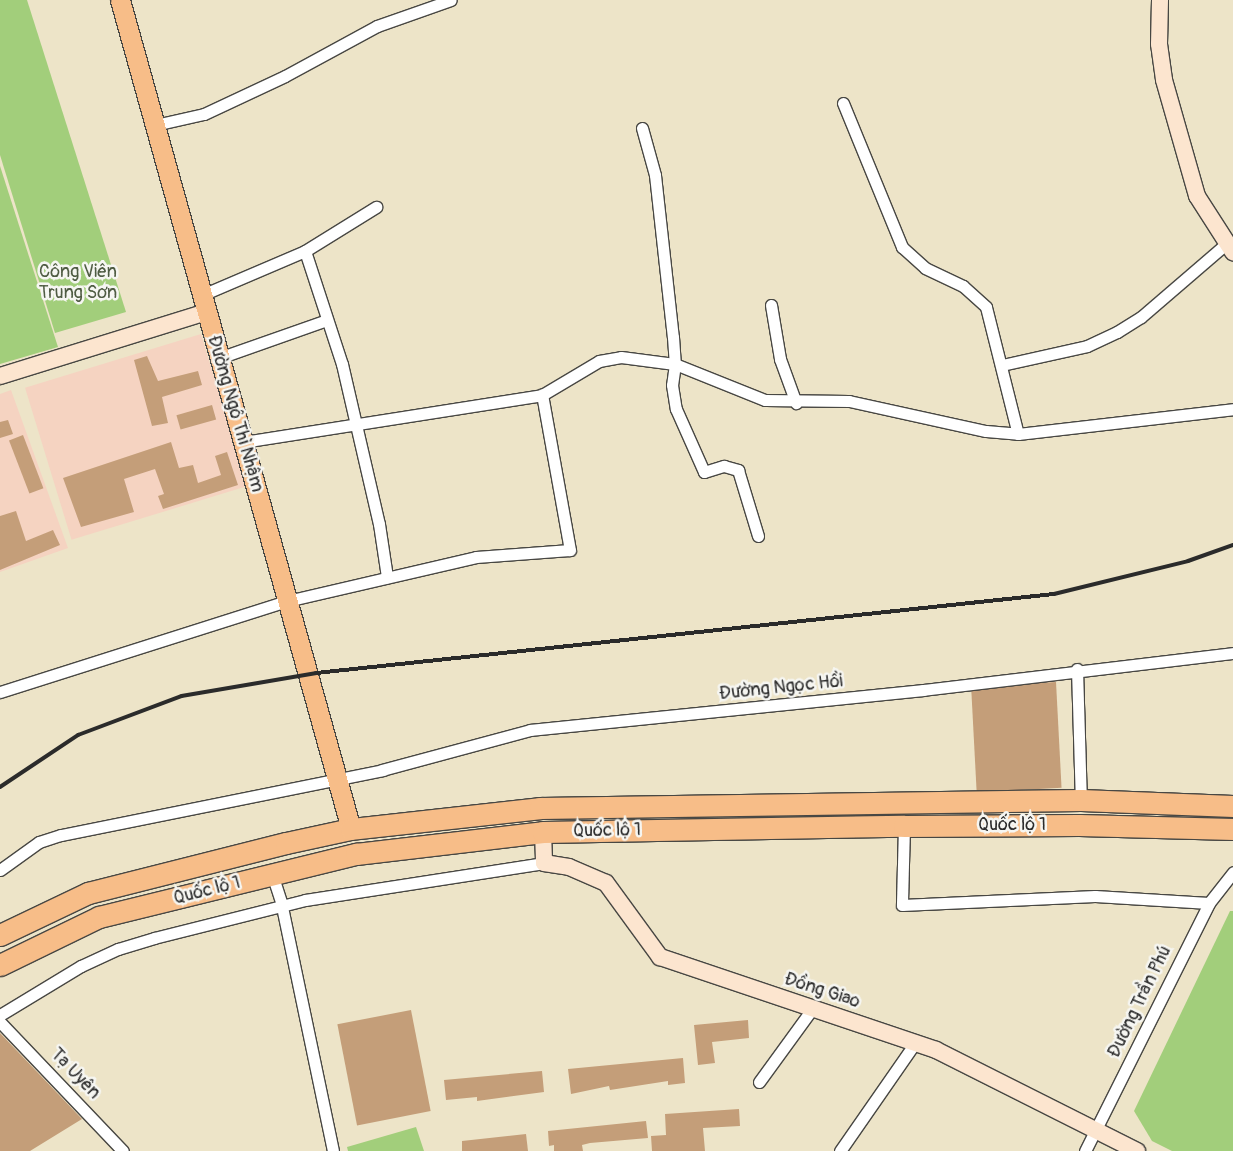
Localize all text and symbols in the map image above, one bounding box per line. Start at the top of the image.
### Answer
park label: Công Viên Trung Sơn [39,262,117,304]
street label: Đường Ngô Thì Nhậm [202,333,268,495]
street label: Đường Ngọc Hồi [718,671,844,705]
street label: Quốc lộ 1 [978,814,1046,836]
street label: Quốc lộ 1 [573,820,641,842]
street label: Quốc lộ 1 [171,872,243,910]
street label: Đường Trần Phú [1104,943,1176,1061]
street label: Đồng Giao [781,969,863,1013]
street label: Tạ Uyên [46,1044,104,1104]

